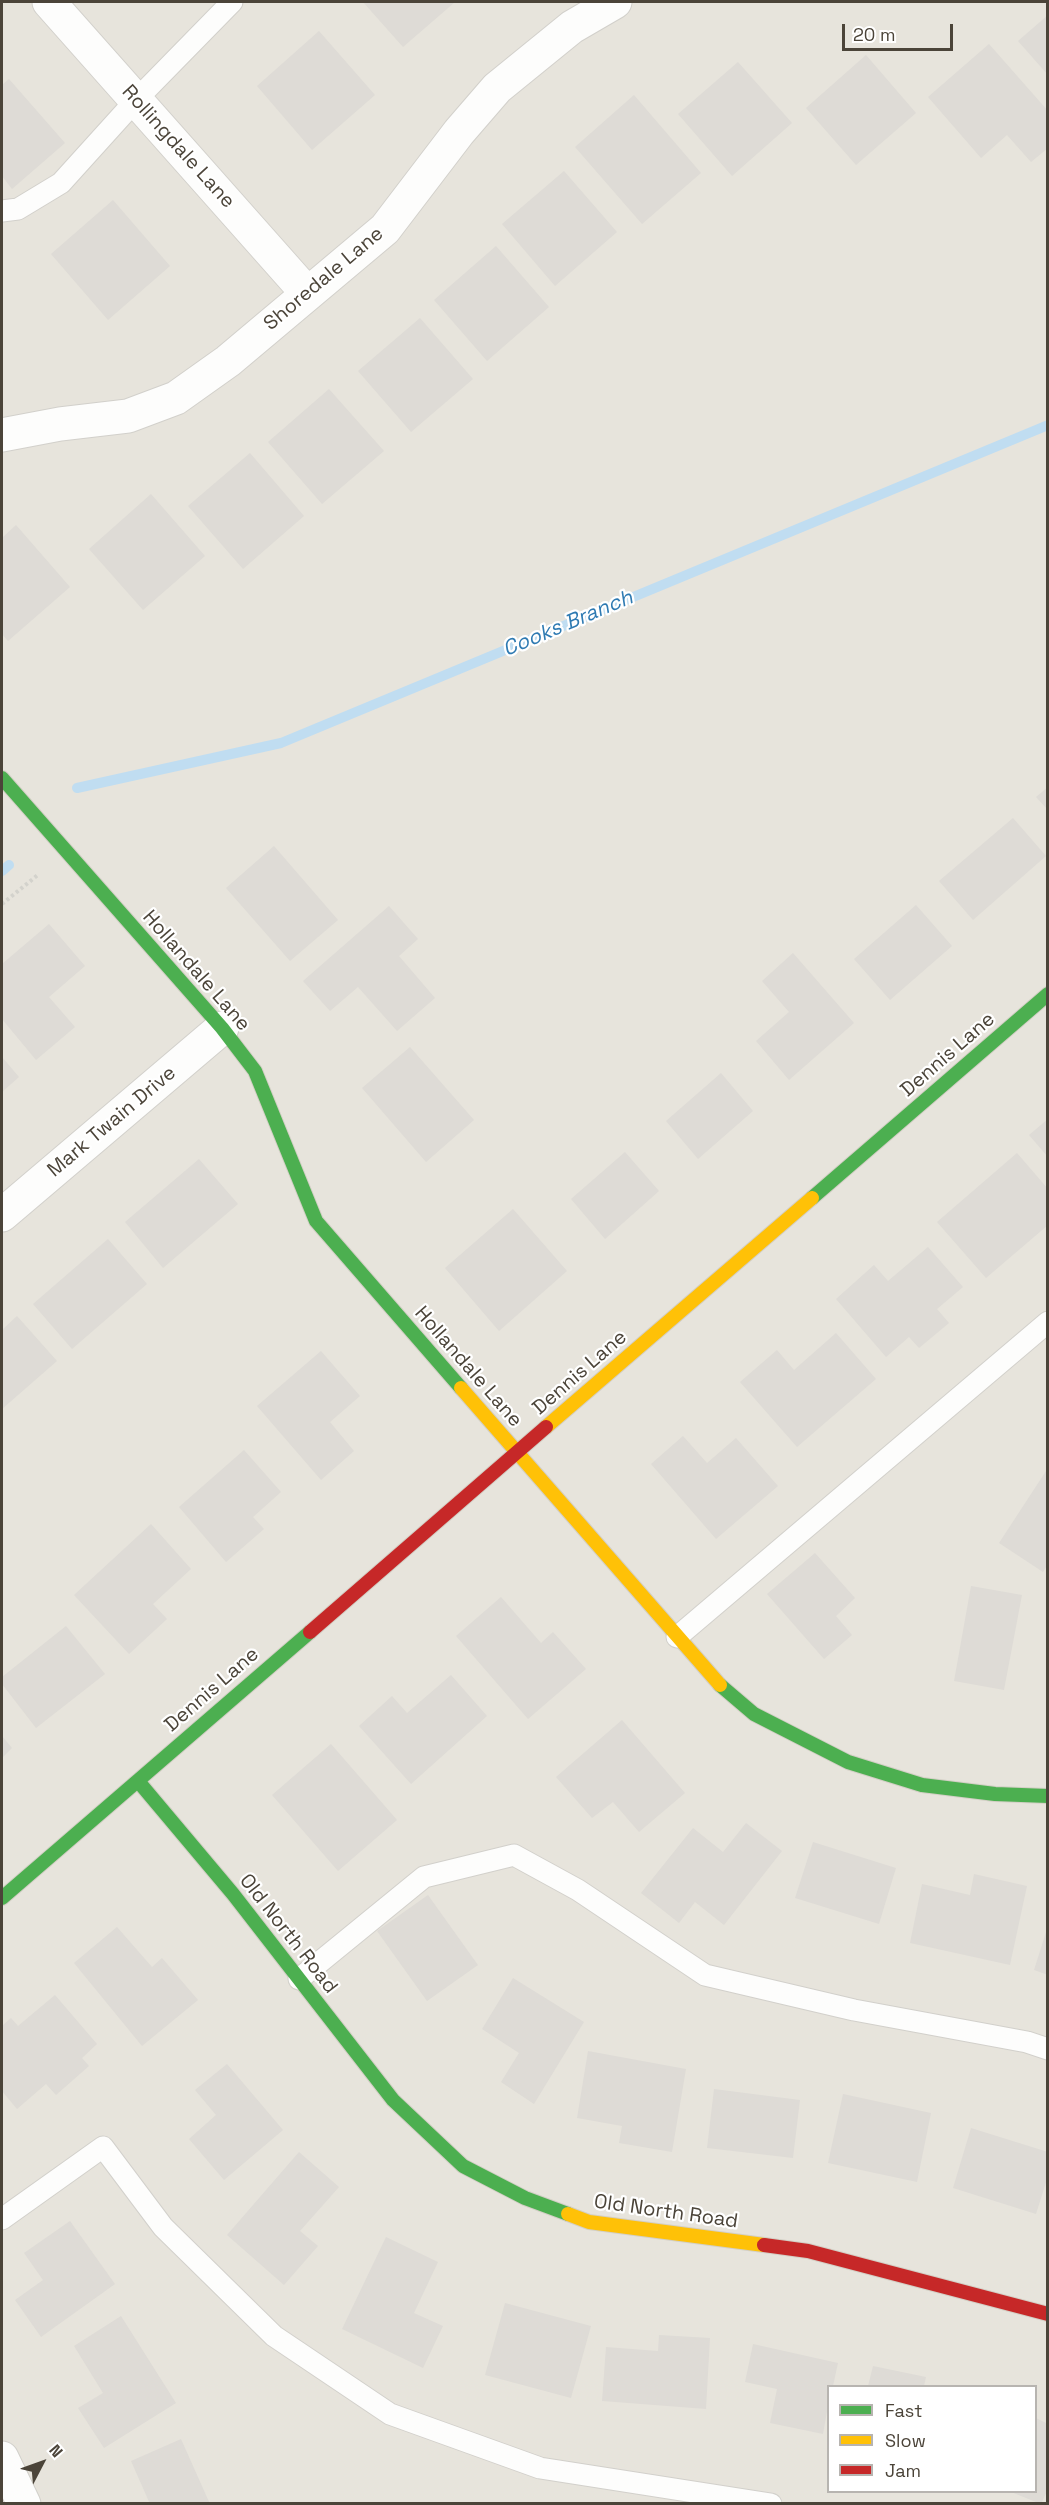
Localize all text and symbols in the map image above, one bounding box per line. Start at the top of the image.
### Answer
scale bar [845,12,956,50]
text: 20 m [853,23,896,46]
street label: Rollingdale Lane [116,80,240,214]
street label: Shoredale Lane [259,222,389,336]
water label: Cooks Branch [499,585,637,663]
street label: Hollandale Lane [137,906,255,1036]
street label: Dennis Lane [896,1008,1000,1102]
street label: Mark Twain Drive [43,1061,181,1183]
street label: Hollandale Lane [409,1302,527,1432]
street label: Dennis Lane [528,1326,632,1420]
street label: Dennis Lane [160,1643,264,1737]
street label: Old North Road [234,1869,342,1999]
street label: Old North Road [592,2190,740,2234]
legend [827,2385,1037,2493]
text: Fast [885,2399,922,2422]
text: Slow [885,2429,926,2452]
north arrow [12,2433,72,2493]
text: N [45,2440,67,2462]
text: Jam [885,2459,921,2482]

